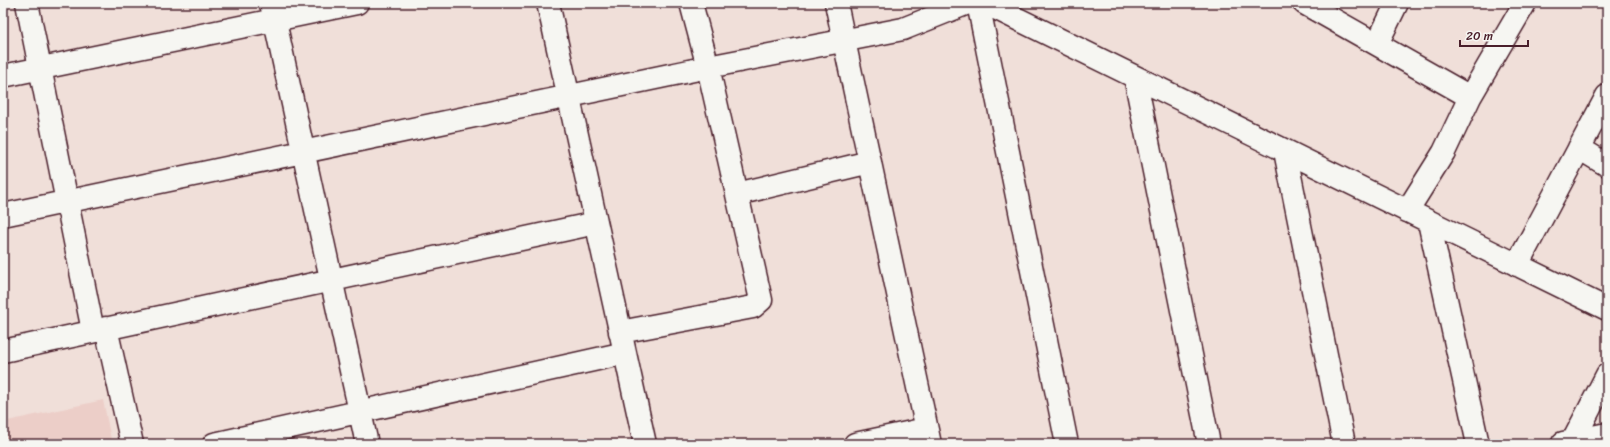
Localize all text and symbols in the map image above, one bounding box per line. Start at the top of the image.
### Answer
scale bar [1460,22,1528,48]
text: 20 m [1466,25,1493,47]

